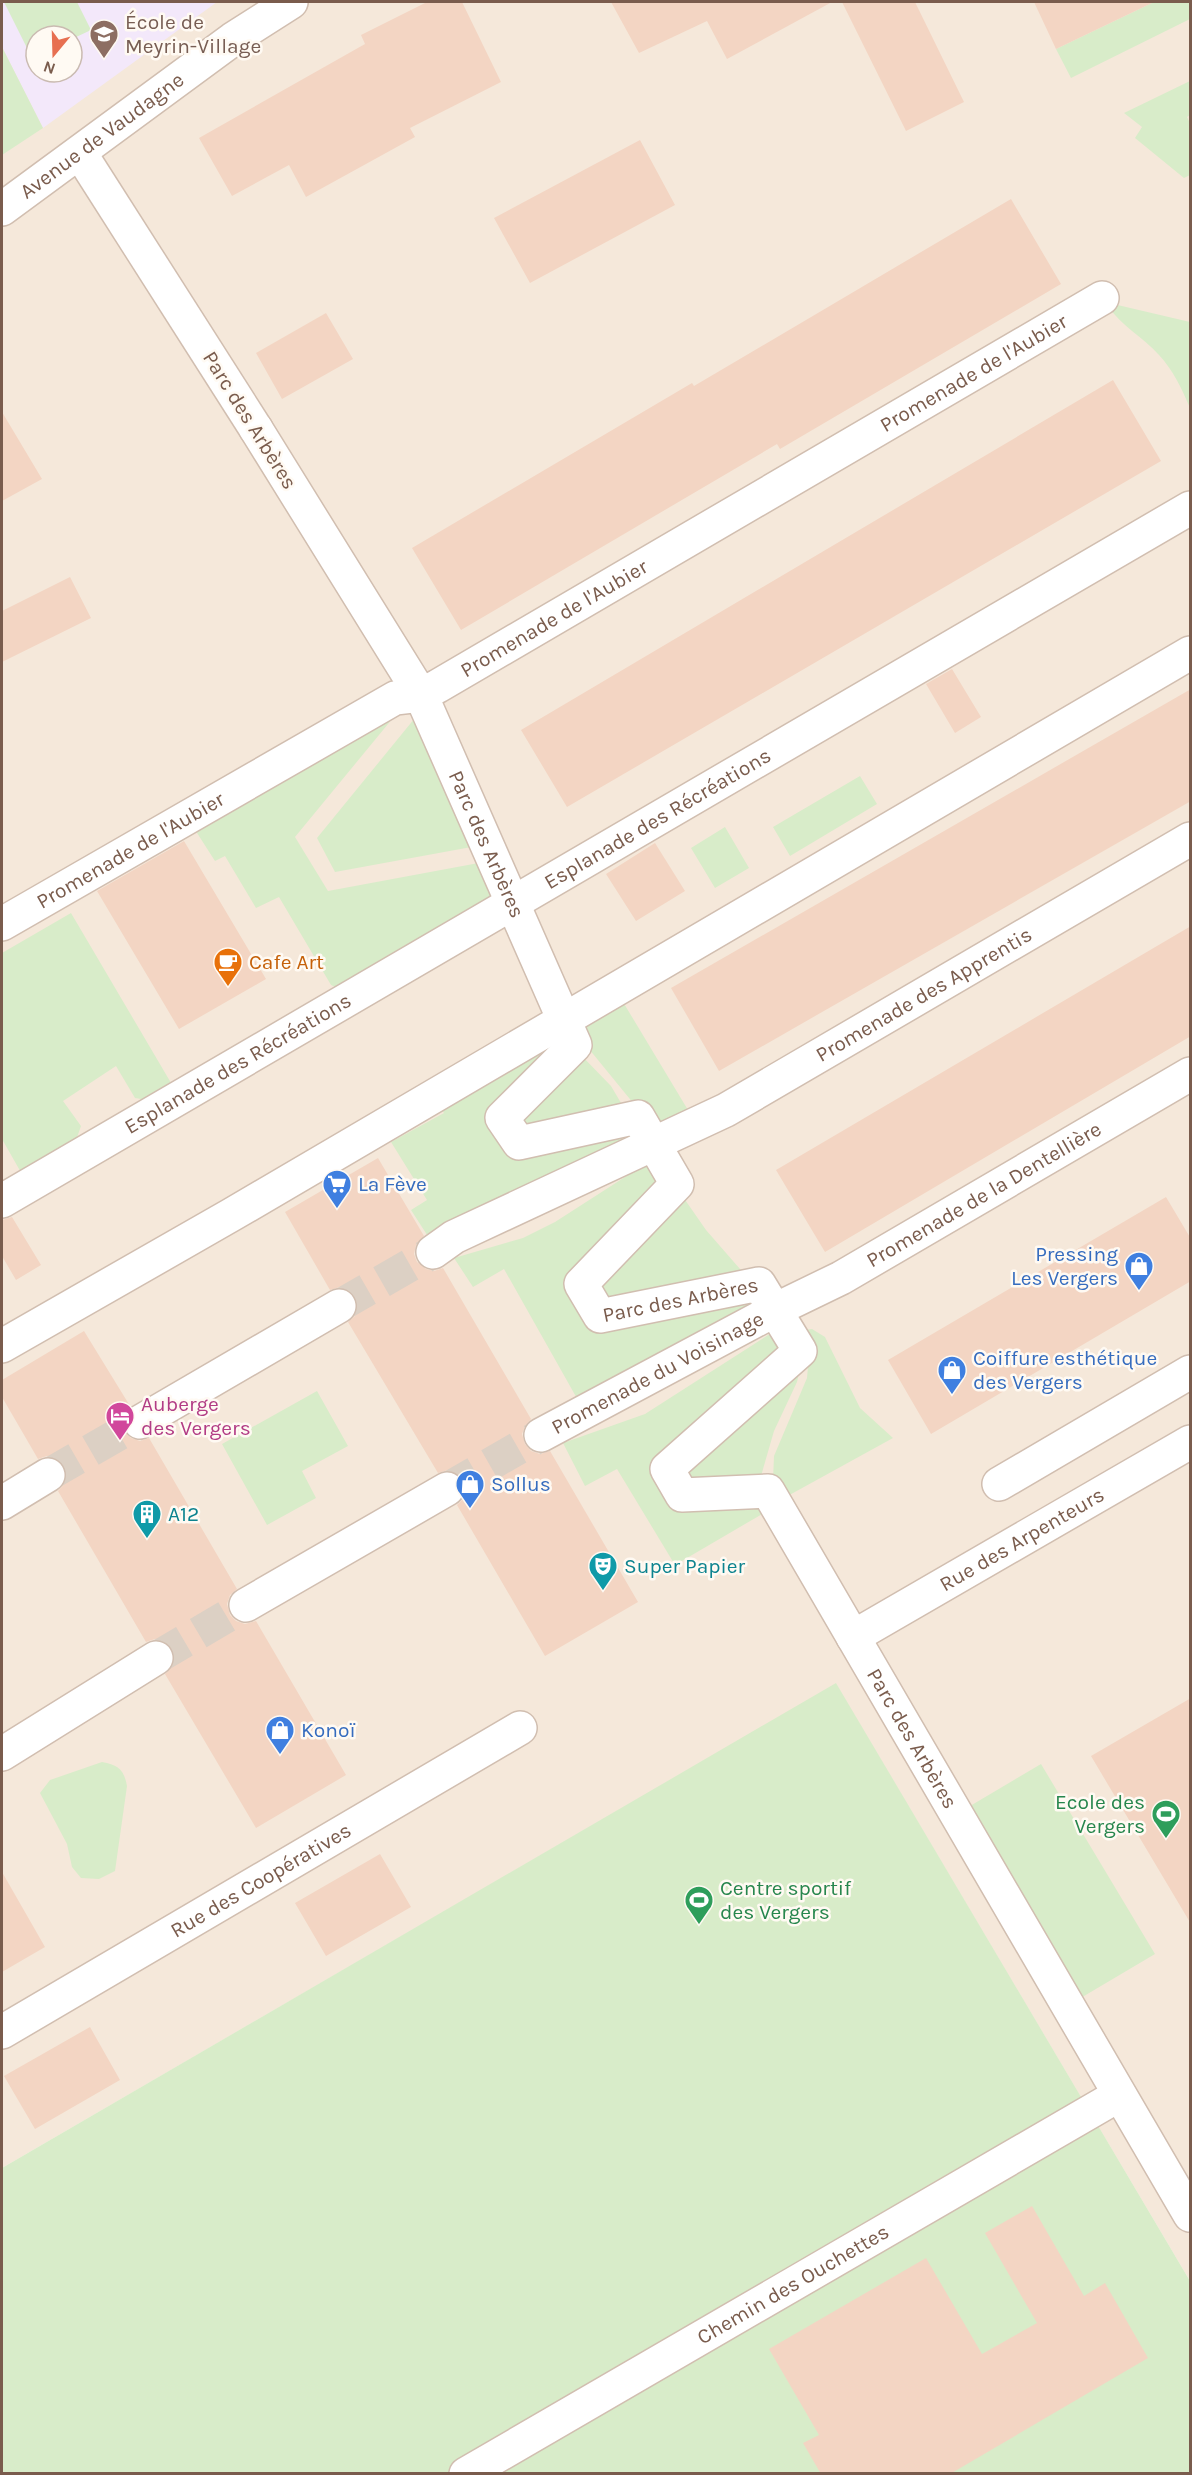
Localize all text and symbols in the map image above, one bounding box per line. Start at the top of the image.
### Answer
place label: École de Meyrin-Village [125,10,261,58]
school or university icon: École de Meyrin-Village [88,18,120,60]
north arrow [24,24,84,84]
text: N [41,57,58,79]
street label: Avenue de Vaudagne [15,67,188,204]
street label: Promenade de l'Aubier [876,309,1072,437]
street label: Parc des Arbères [198,347,302,493]
street label: Promenade de l'Aubier [456,554,652,682]
street label: Esplanade des Récréations [540,743,775,894]
street label: Parc des Arbères [444,767,529,921]
street label: Promenade de l'Aubier [32,787,229,914]
street label: Promenade des Apprentis [812,922,1036,1067]
cafe icon: Cafe Art [212,946,244,988]
place label: Cafe Art [249,950,324,974]
street label: Esplanade des Récréations [120,988,355,1139]
street label: Promenade de la Dentellière [862,1117,1105,1272]
supermarket icon: La Fève [321,1168,353,1210]
place label: La Fève [358,1172,427,1196]
place label: Pressing Les Vergers [1011,1242,1118,1290]
shop icon: Pressing Les Vergers [1123,1250,1155,1292]
street label: Parc des Arbères [600,1272,760,1327]
street label: Promenade du Voisinage [547,1306,768,1439]
place label: Coiffure esthétique des Vergers [973,1346,1157,1394]
shop icon: Coiffure esthétique des Vergers [936,1354,968,1396]
place label: Auberge des Vergers [141,1392,251,1440]
hotel icon: Auberge des Vergers [104,1400,136,1442]
shop icon: Sollus [454,1468,486,1510]
place label: Sollus [491,1472,551,1496]
street label: Rue des Arpenteurs [935,1482,1108,1596]
building icon: A12 [131,1498,163,1540]
place label: A12 [168,1502,199,1526]
theatre icon: Super Papier [587,1550,619,1592]
place label: Super Papier [624,1554,746,1578]
street label: Parc des Arbères [862,1664,962,1813]
shop icon: Konoï [264,1714,296,1756]
place label: Konoï [301,1718,356,1742]
place label: Ecole des Vergers [1055,1790,1145,1838]
sports icon: Ecole des Vergers [1150,1798,1182,1840]
street label: Rue des Coopératives [166,1818,355,1942]
place label: Centre sportif des Vergers [720,1876,852,1924]
sports icon: Centre sportif des Vergers [683,1884,715,1926]
street label: Chemin des Ouchettes [693,2219,893,2349]

